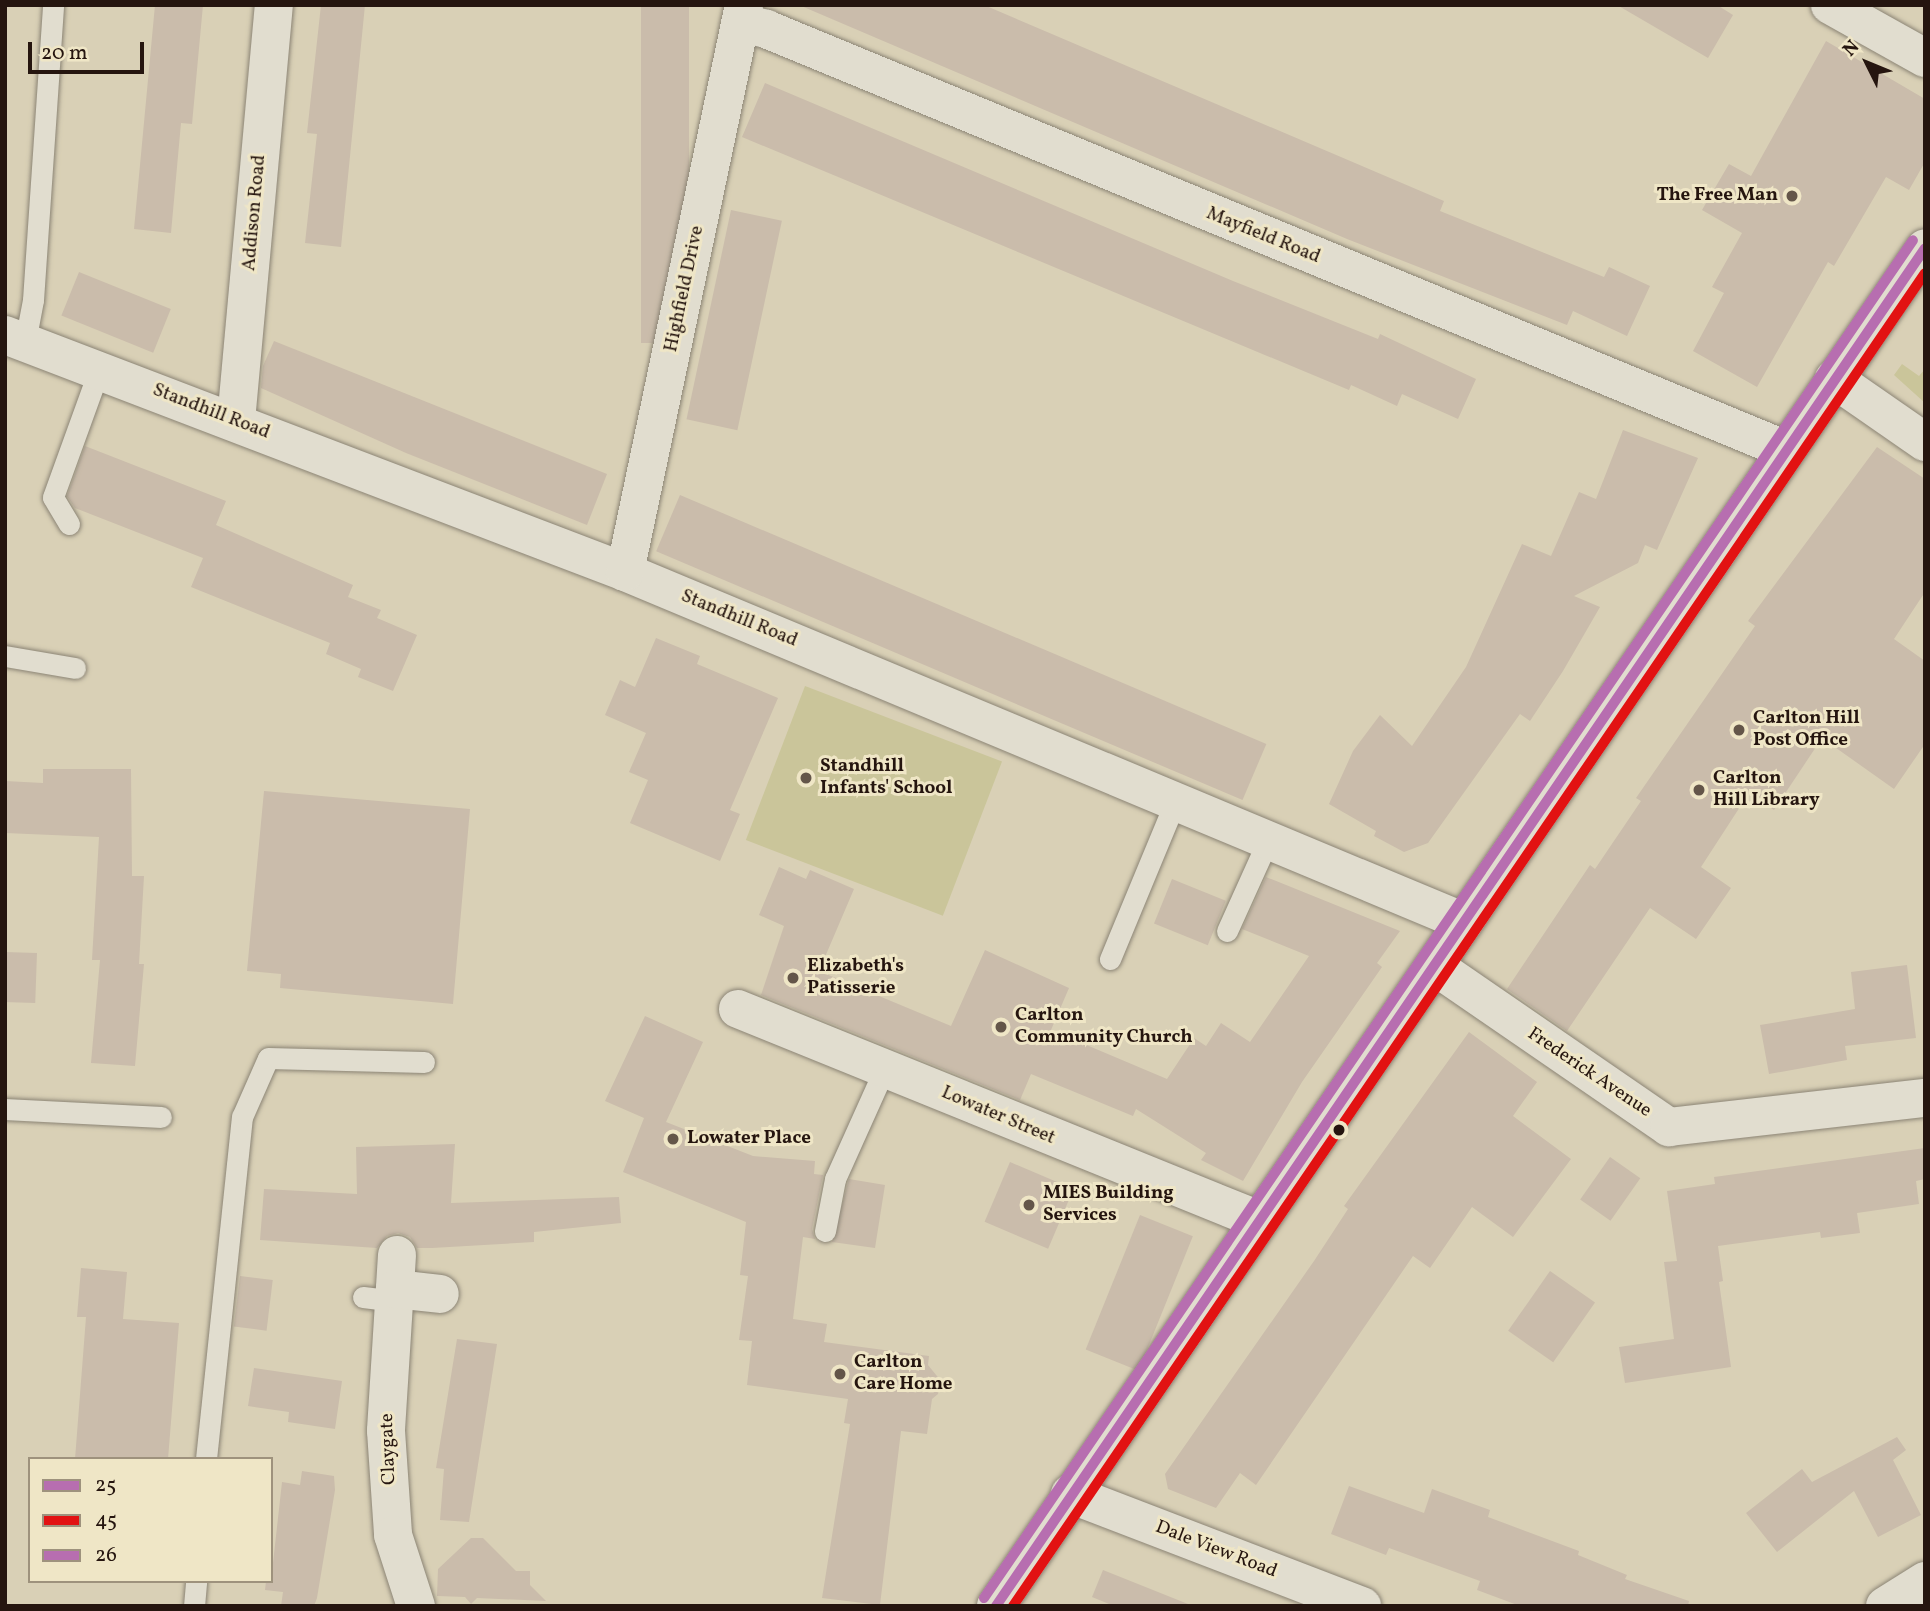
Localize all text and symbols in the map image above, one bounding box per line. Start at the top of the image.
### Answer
scale bar [32,28,147,72]
north arrow [1832,28,1902,98]
text: N [1837,35,1866,63]
text: 20 m [41,39,87,68]
street label: Addison Road [239,154,271,272]
place label: The Free Man [1656,185,1778,207]
marker: The Free Man [1784,188,1800,204]
street label: Mayfield Road [1203,203,1323,269]
street label: Highfield Drive [660,224,710,354]
street label: Standhill Road [149,379,273,445]
street label: Standhill Road [677,585,801,653]
place label: Carlton Hill Post Office [1753,708,1860,752]
marker: Carlton Hill Post Office [1731,722,1747,738]
place label: Standhill Infants' School [820,756,953,800]
place label: Carlton Hill Library [1713,768,1820,812]
marker: Standhill Infants' School [798,770,814,786]
marker: Carlton Hill Library [1691,782,1707,798]
place label: Elizabeth's Patisserie [807,956,904,1000]
marker: Elizabeth's Patisserie [785,970,801,986]
place label: Carlton Community Church [1015,1005,1193,1049]
marker: Carlton Community Church [993,1019,1009,1035]
street label: Frederick Avenue [1523,1023,1655,1123]
street label: Lowater Street [938,1082,1058,1150]
unlabelled marker [1332,1123,1346,1137]
place label: Lowater Place [687,1128,811,1150]
marker: Lowater Place [665,1131,681,1147]
place label: MIES Building Services [1043,1183,1174,1227]
marker: MIES Building Services [1021,1197,1037,1213]
place label: Carlton Care Home [854,1352,952,1396]
marker: Carlton Care Home [832,1366,848,1382]
street label: Claygate [376,1413,402,1485]
legend [28,1457,273,1583]
text: 25 [95,1471,116,1500]
text: 45 [95,1506,117,1535]
street label: Dale View Road [1151,1516,1281,1584]
text: 26 [95,1541,117,1570]

